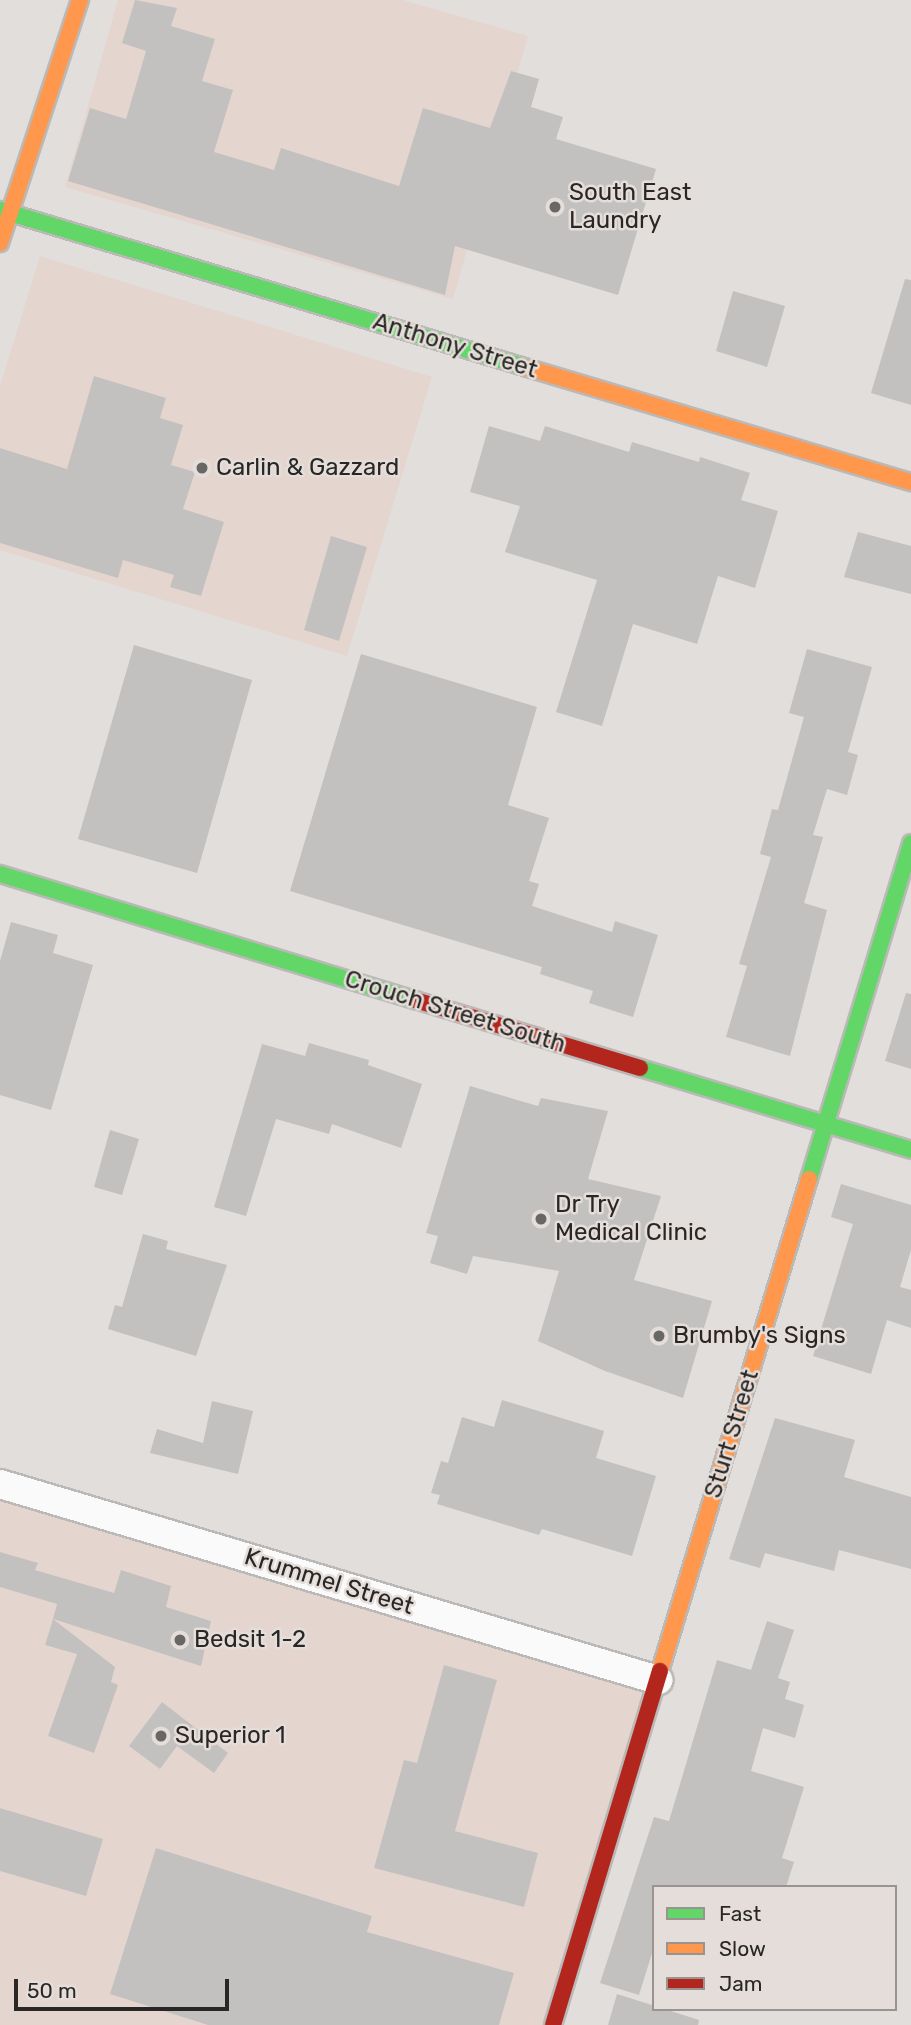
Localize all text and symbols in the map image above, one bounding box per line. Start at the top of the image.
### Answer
place label: South East Laundry [569,179,691,235]
marker: South East Laundry [547,199,563,215]
street label: Anthony Street [369,307,541,385]
place label: Carlin & Gazzard [216,454,399,482]
marker: Carlin & Gazzard [194,460,210,476]
street label: Crouch Street South [341,965,569,1059]
place label: Dr Try Medical Clinic [555,1191,707,1247]
marker: Dr Try Medical Clinic [533,1211,549,1227]
place label: Brumby's Signs [673,1322,846,1350]
marker: Brumby's Signs [651,1328,667,1344]
street label: Sturt Street [699,1366,765,1502]
street label: Krummel Street [241,1543,417,1621]
place label: Bedsit 1-2 [194,1626,306,1654]
marker: Bedsit 1-2 [172,1632,188,1648]
place label: Superior 1 [175,1722,286,1750]
marker: Superior 1 [153,1728,169,1744]
legend [652,1885,897,2011]
text: Fast [719,1901,761,1926]
text: Slow [719,1936,766,1961]
scale bar [18,1966,233,2010]
text: Jam [719,1971,763,1996]
text: 50 m [27,1978,77,2003]

